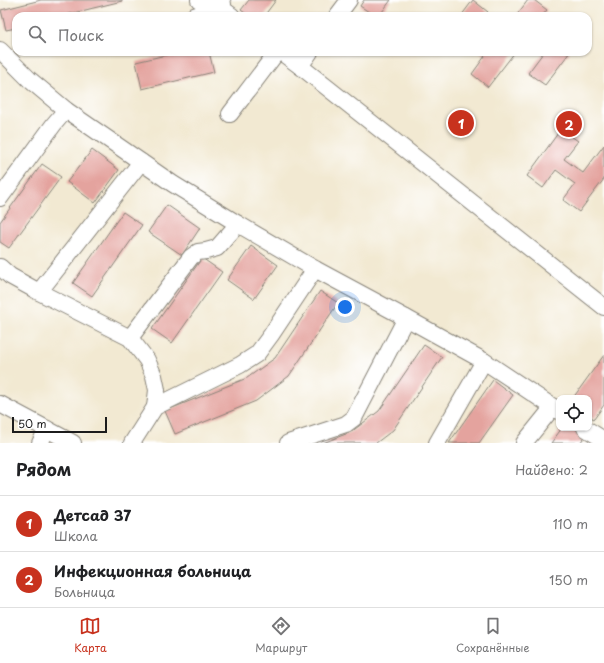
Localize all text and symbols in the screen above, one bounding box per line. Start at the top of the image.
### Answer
search box [12,12,592,56]
icon: search [26,23,48,45]
text: Поиск [58,23,104,46]
pin: 1 [448,108,474,138]
pin: 2 [556,109,582,139]
your location [335,297,355,317]
map controls [556,395,592,431]
button: locate [556,395,592,431]
scale bar [12,415,107,434]
text: 50 m [18,415,47,432]
text: Рядом [16,456,71,482]
text: Найдено: 2 [515,460,588,479]
text: Детсад 37 [54,503,131,526]
text: 1 [26,514,32,533]
text: 110 m [553,514,588,533]
text: Школа [54,526,98,545]
text: Инфекционная больница [54,559,252,582]
text: 2 [24,570,34,589]
text: 150 m [549,570,588,589]
text: Больница [54,582,115,601]
tab: Карта [74,615,107,656]
tab: Маршрут [255,615,307,656]
tab: Сохранённые [456,615,530,656]

